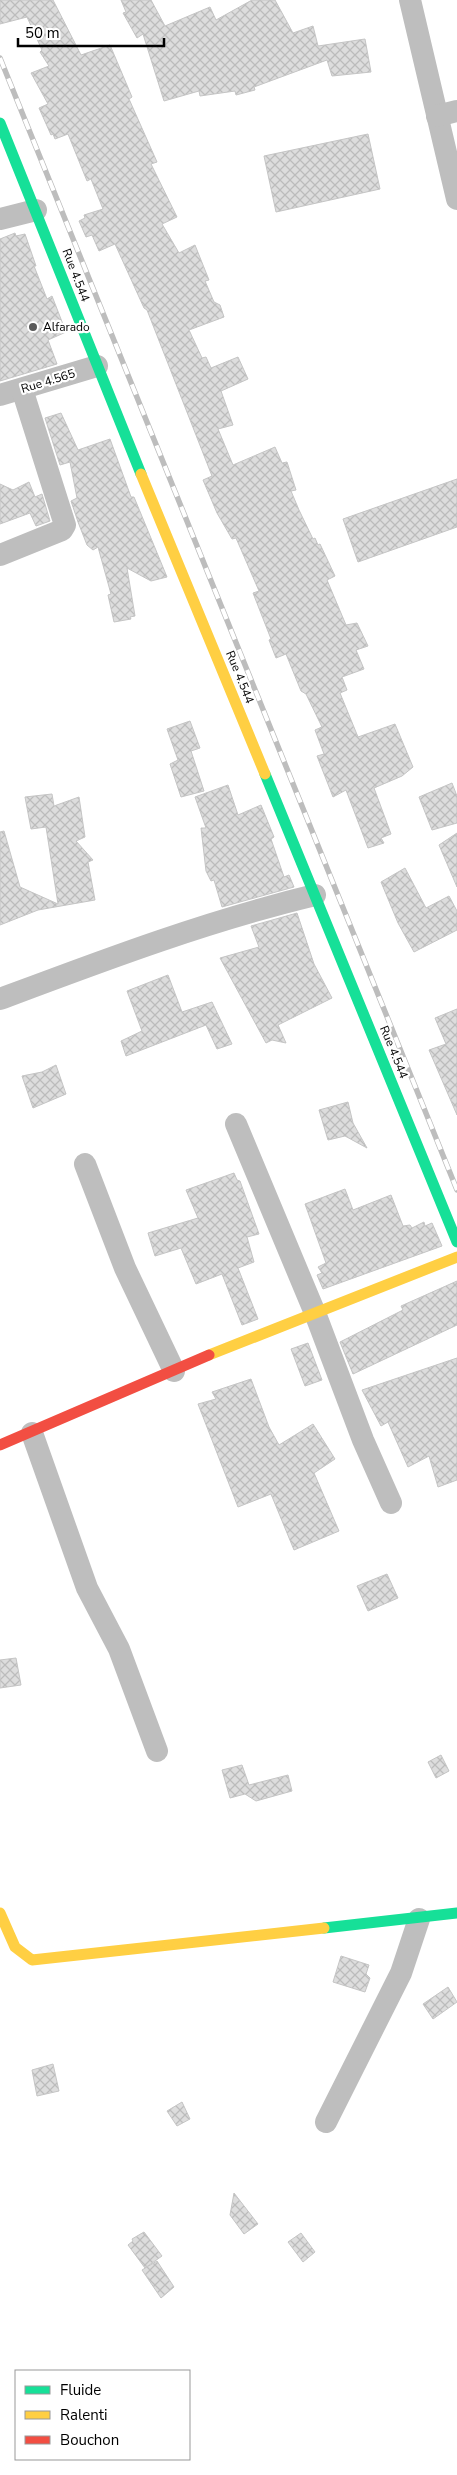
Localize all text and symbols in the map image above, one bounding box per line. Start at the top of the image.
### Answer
scale bar [18,15,164,47]
text: 50 m [25,23,60,43]
street label: Rue 4.544 [59,246,93,304]
place label: Alfarado [43,319,90,335]
marker: Alfarado [27,321,39,333]
street label: Rue 4.565 [19,365,77,397]
street label: Rue 4.544 [222,648,258,706]
street label: Rue 4.544 [376,1023,412,1081]
legend [15,2370,190,2460]
text: Fluide [60,2380,101,2400]
text: Ralenti [60,2405,108,2425]
text: Bouchon [60,2430,119,2450]

